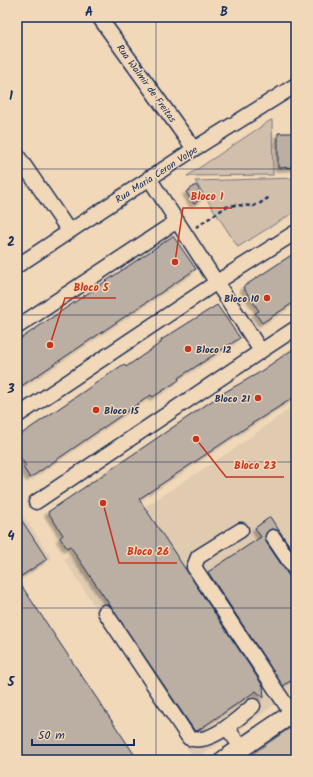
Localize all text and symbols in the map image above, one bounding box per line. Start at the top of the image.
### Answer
text: A [85,2,93,23]
text: B [220,2,228,23]
street label: Rua Walmir de Freitas [112,41,181,127]
text: 1 [9,86,13,107]
street label: Rua Maria Ceron Volpe [112,142,201,208]
callout: Bloco 1 [183,185,232,208]
text: Bloco 1 [191,188,224,206]
text: 2 [7,232,15,253]
callout: Bloco 5 [65,275,116,298]
text: Bloco 5 [73,279,110,297]
place label: Bloco 10 [224,291,260,307]
marker: Bloco 10 [262,293,272,303]
place label: Bloco 12 [196,342,232,358]
marker: Bloco 12 [183,344,193,354]
text: 3 [6,379,15,400]
place label: Bloco 21 [214,391,250,407]
marker: Bloco 21 [253,393,263,403]
place label: Bloco 15 [104,403,140,419]
marker: Bloco 15 [91,405,101,415]
callout: Bloco 23 [226,454,284,477]
text: Bloco 23 [234,457,276,475]
text: 4 [7,526,15,547]
callout: Bloco 26 [119,540,177,563]
text: Bloco 26 [127,543,169,561]
text: 5 [7,672,16,693]
scale bar [32,721,134,747]
text: 50 m [38,726,65,745]

